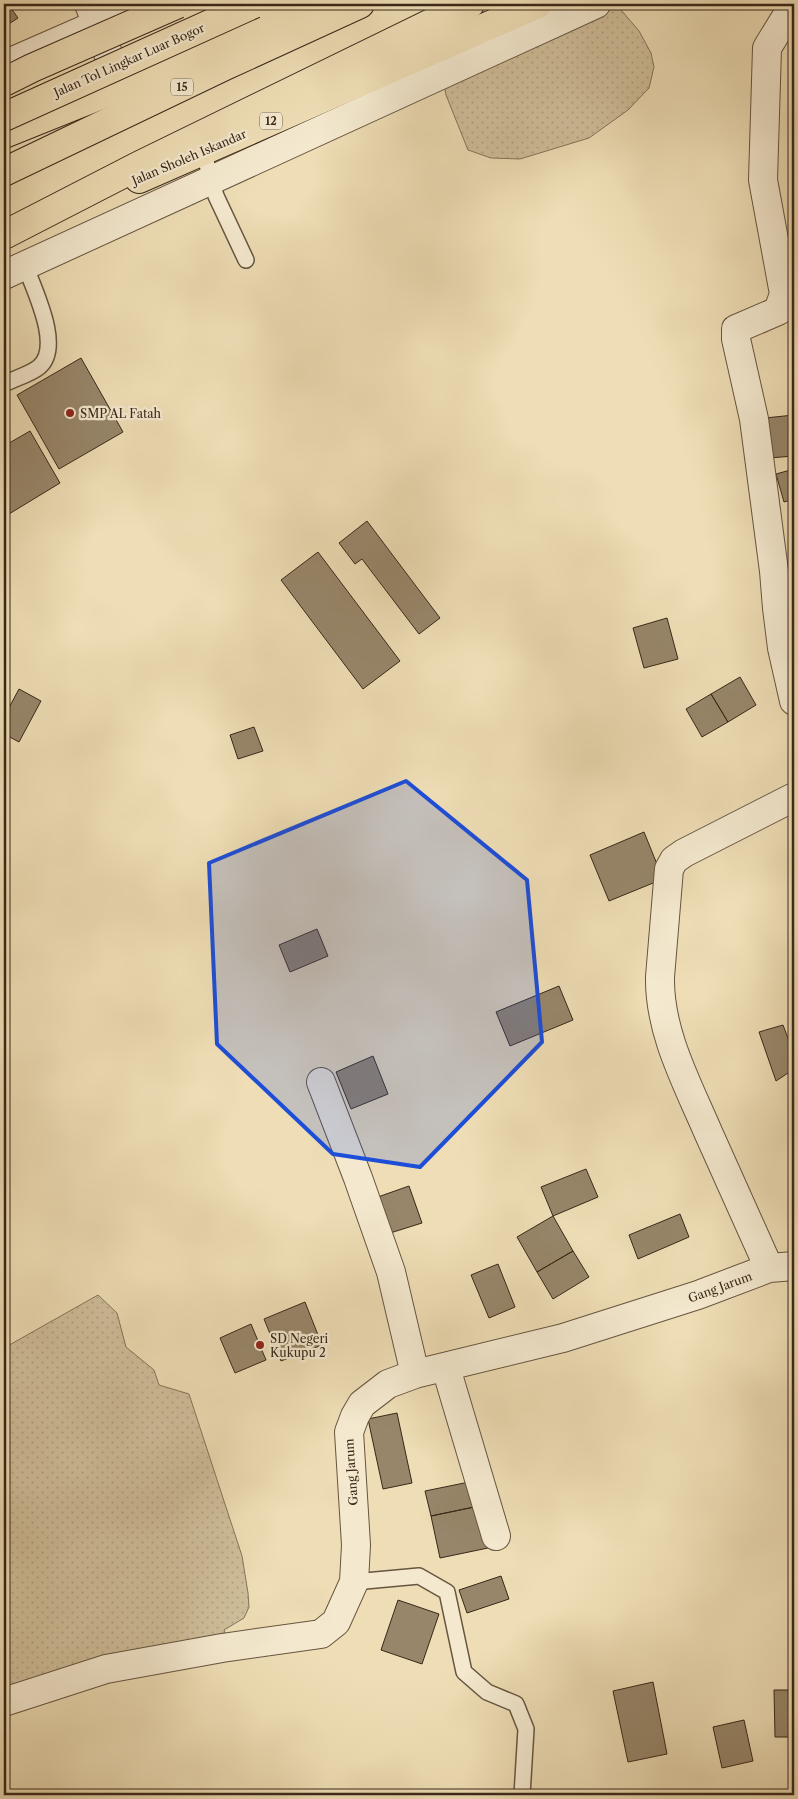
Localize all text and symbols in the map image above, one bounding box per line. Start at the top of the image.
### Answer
street label: Jalan Tol Lingkar Luar Bogor [50,20,207,101]
road number: 15 [171,78,193,95]
road number: 12 [260,112,282,130]
street label: Jalan Sholeh Iskandar [128,126,249,189]
place label: SMP AL Fatah [80,406,162,421]
marker: SMP AL Fatah [64,407,76,419]
street label: Gang Jarum [686,1268,754,1306]
place label: SD Negeri Kukupu 2 [270,1331,328,1360]
marker: SD Negeri Kukupu 2 [254,1339,266,1351]
street label: Gang Jarum [341,1438,361,1506]

